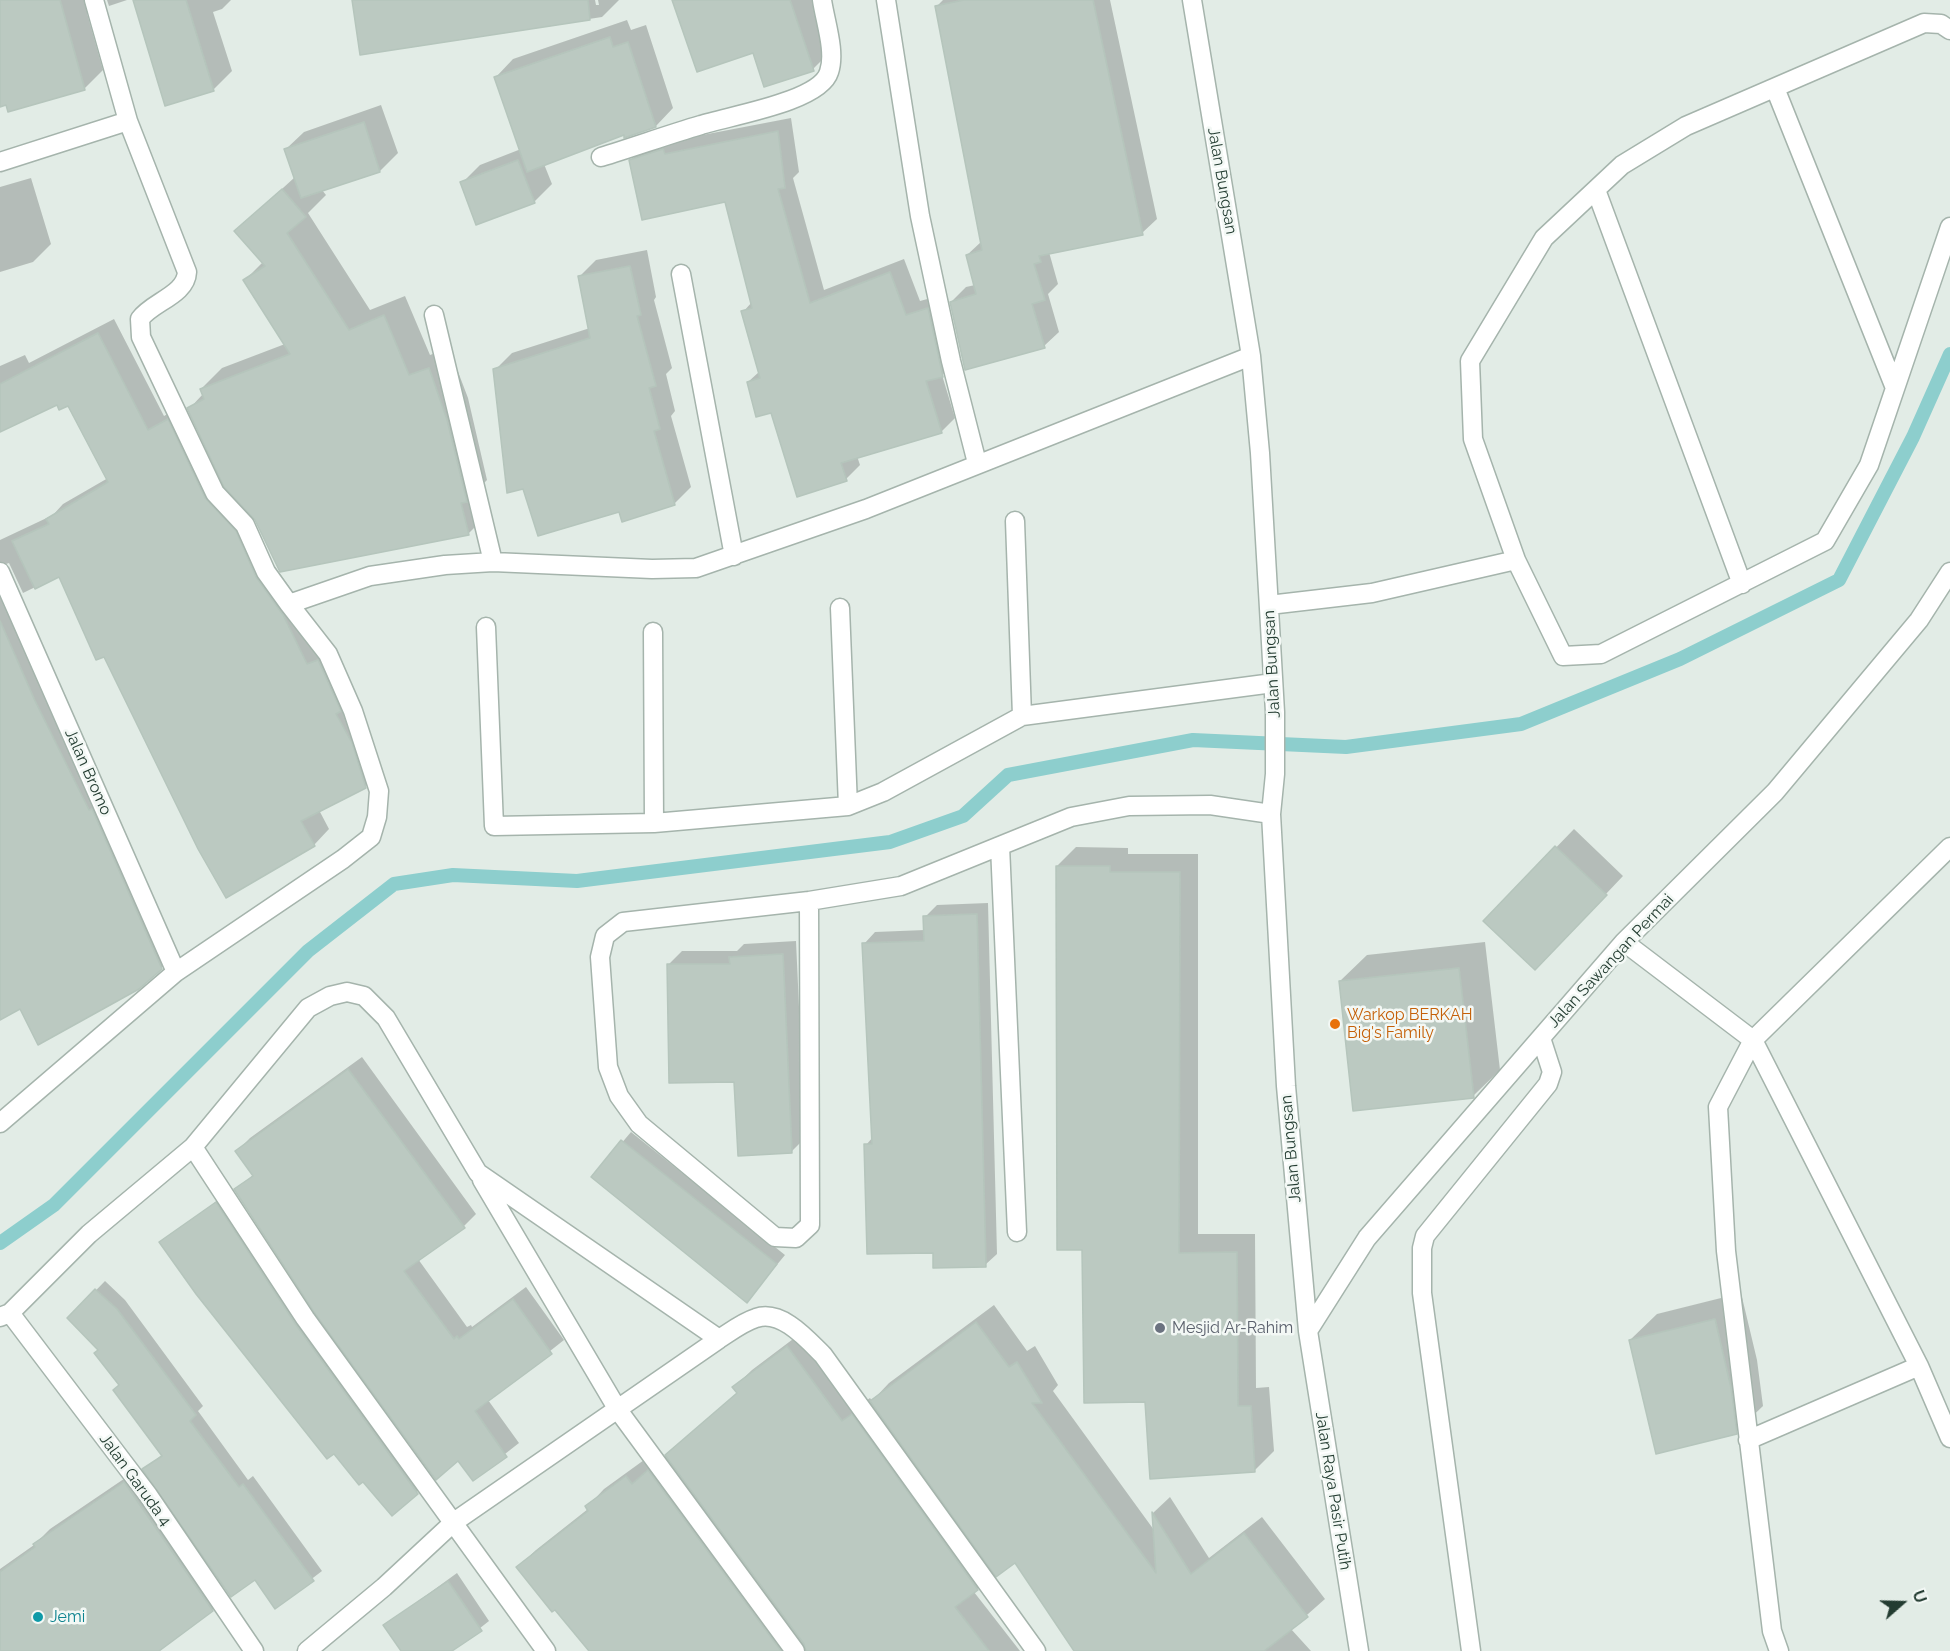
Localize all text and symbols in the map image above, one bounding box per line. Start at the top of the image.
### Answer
street label: Jalan Bungsan [1203,126,1241,236]
street label: Jalan Bungsan [1260,610,1284,718]
street label: Jalan Bromo [60,726,116,818]
street label: Jalan Sawangan Permai [1544,890,1678,1032]
place label: Warkop BERKAH Big's Family [1347,1005,1473,1043]
marker: Warkop BERKAH Big's Family [1328,1017,1342,1031]
street label: Jalan Bungsan [1277,1094,1305,1204]
place label: Mesjid Ar-Rahim [1172,1318,1293,1338]
marker: Mesjid Ar-Rahim [1153,1321,1167,1335]
street label: Jalan Raya Pasir Putih [1311,1411,1355,1571]
street label: Jalan Garuda 4 [95,1430,175,1530]
north arrow [1872,1573,1932,1633]
text: U [1908,1588,1930,1606]
place label: Jemi [50,1607,85,1627]
marker: Jemi [31,1610,45,1624]

